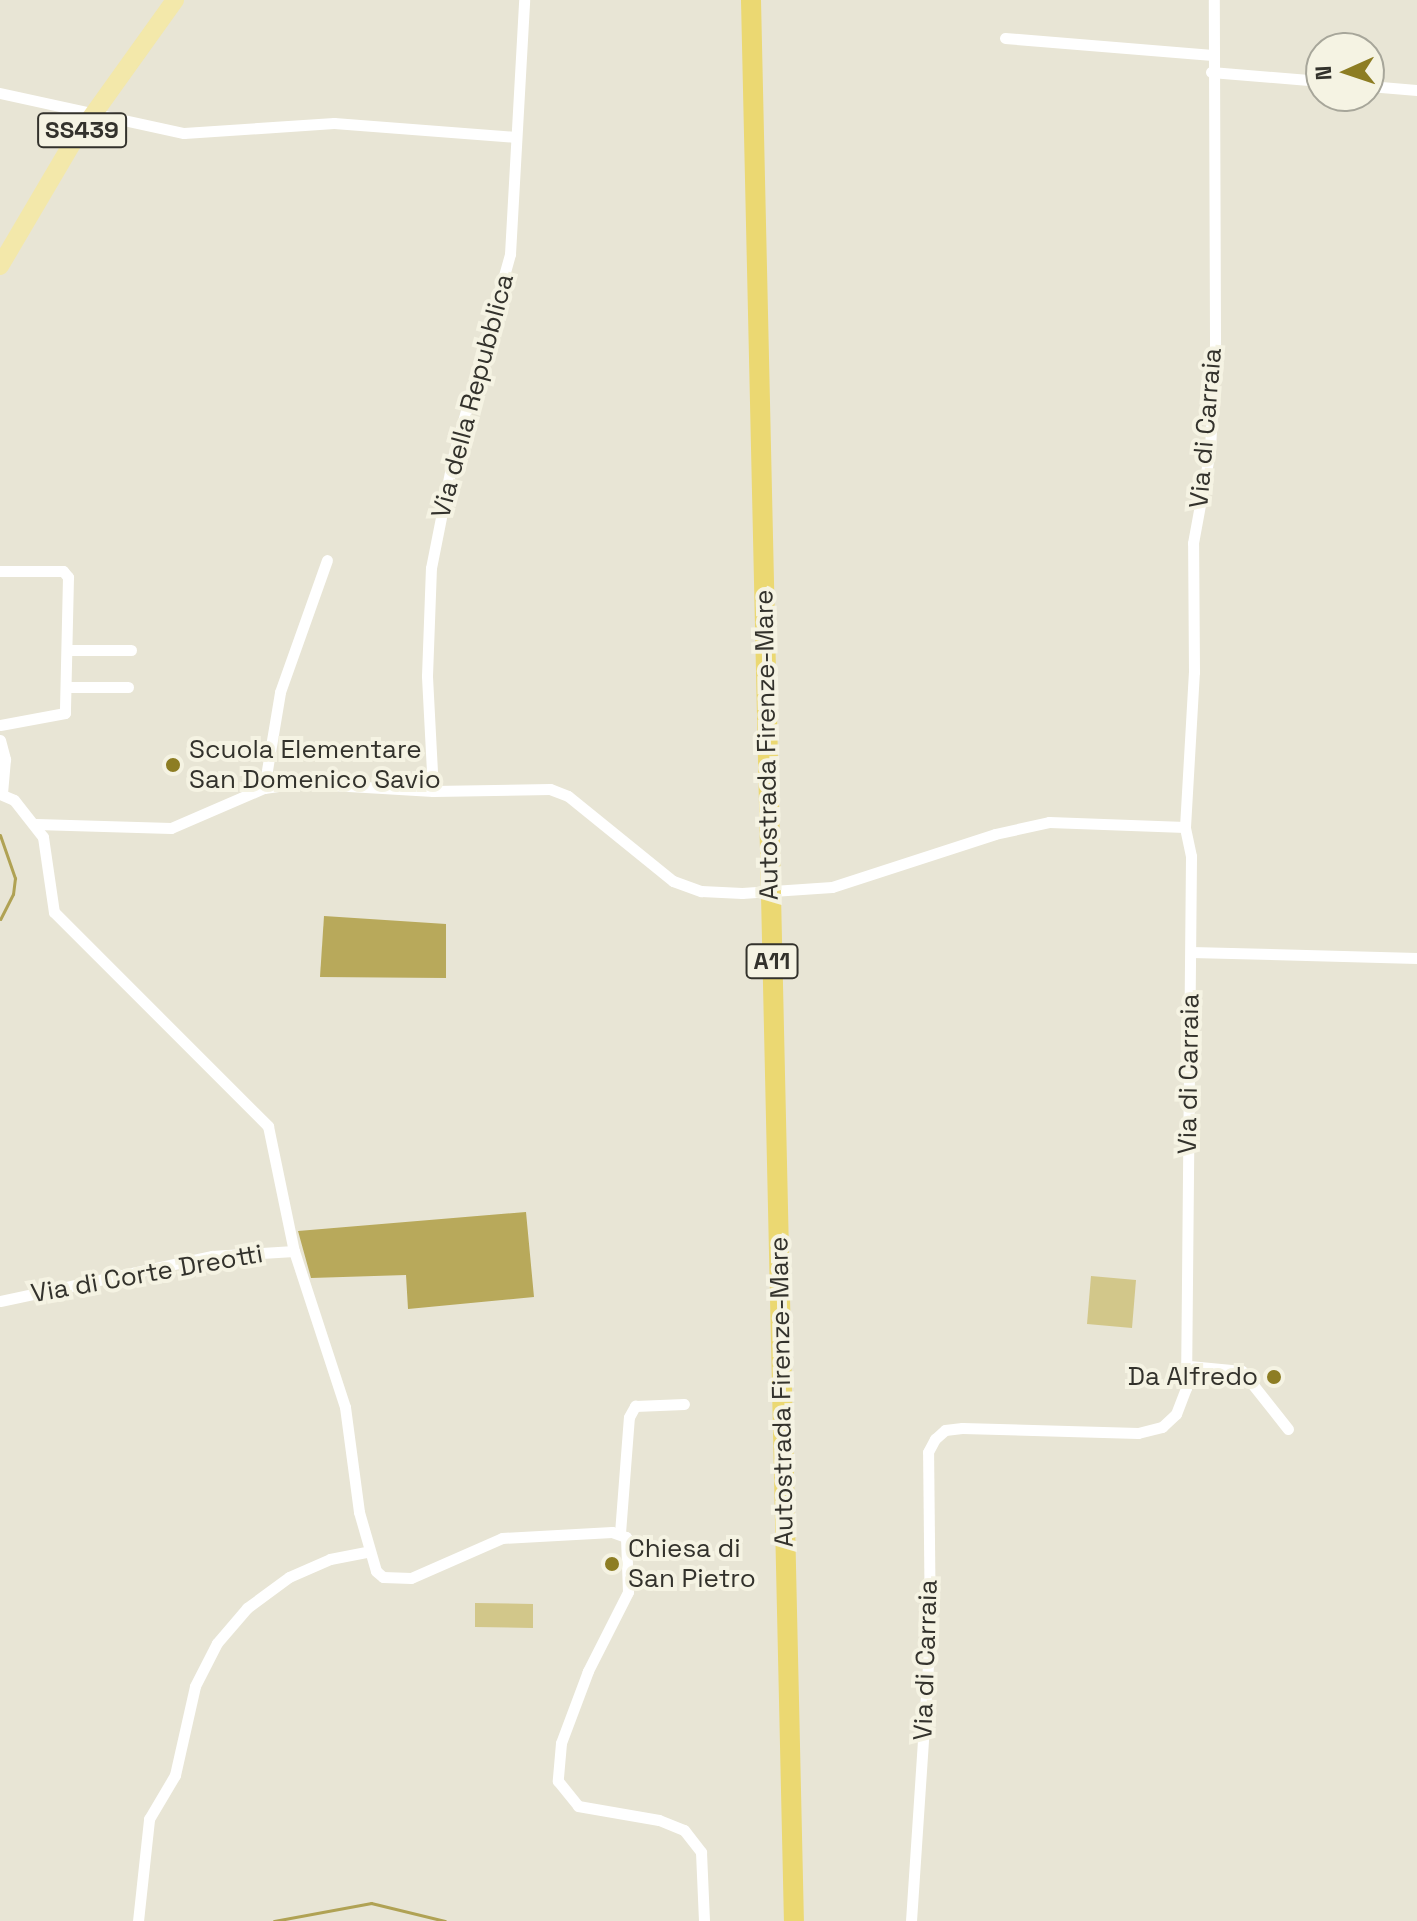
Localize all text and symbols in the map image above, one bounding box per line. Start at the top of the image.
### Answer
north arrow [1305,32,1385,112]
text: N [1309,65,1337,81]
road number: SS439 [36,110,128,150]
street label: Via della Repubblica [425,270,521,522]
street label: Via di Carraia [1183,346,1229,510]
street label: Autostrada Firenze-Mare [749,589,785,901]
place label: Scuola Elementare San Domenico Savio [189,734,441,796]
marker: Scuola Elementare San Domenico Savio [164,756,182,774]
road number: A11 [744,941,800,981]
street label: Via di Carraia [1172,993,1206,1155]
street label: Autostrada Firenze-Mare [764,1236,800,1548]
street label: Via di Corte Dreotti [29,1238,265,1310]
place label: Da Alfredo [1127,1361,1258,1393]
marker: Da Alfredo [1265,1368,1283,1386]
place label: Chiesa di San Pietro [628,1533,756,1594]
marker: Chiesa di San Pietro [603,1555,621,1573]
street label: Via di Carraia [908,1579,944,1741]

